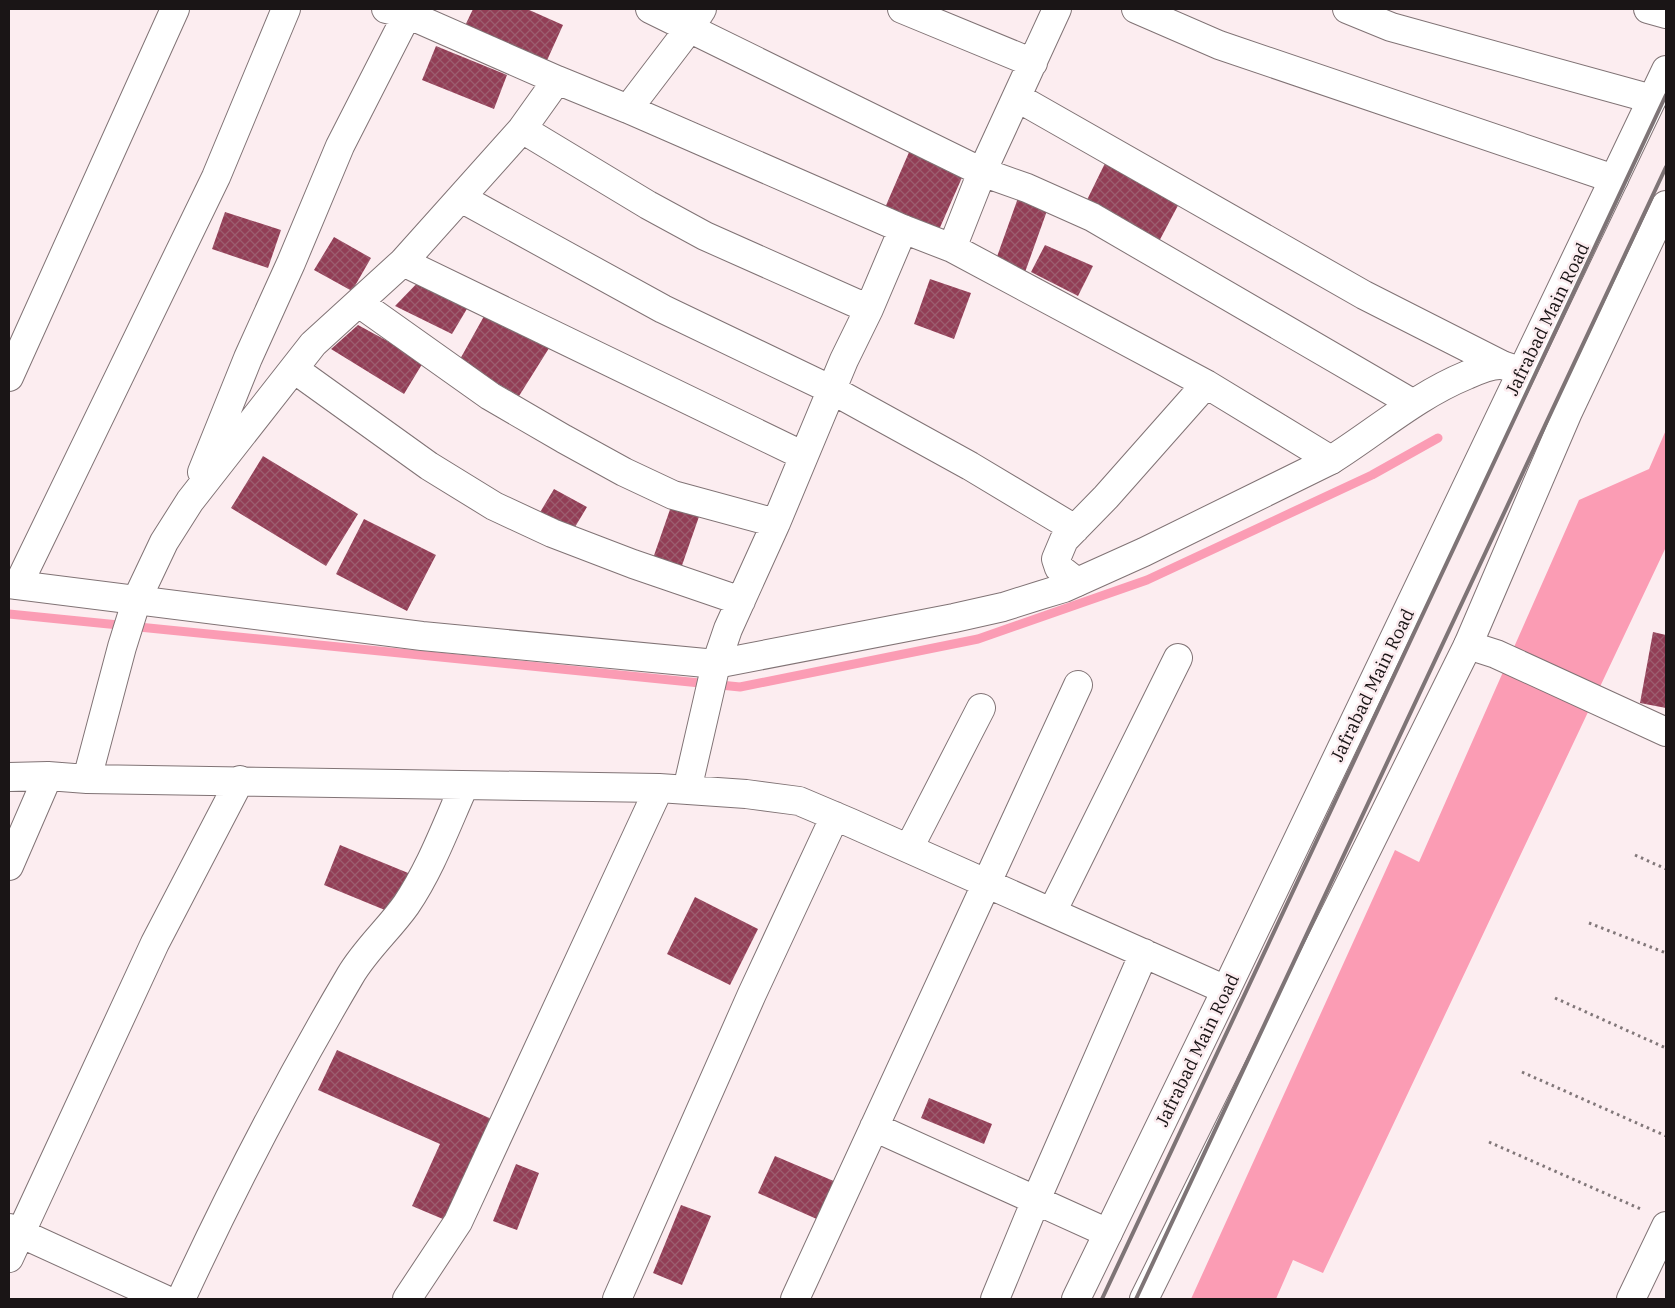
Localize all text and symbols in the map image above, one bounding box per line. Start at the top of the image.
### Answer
street label: Jafrabad Main Road [1500,239,1594,399]
street label: Jafrabad Main Road [1325,605,1419,765]
street label: Jafrabad Main Road [1150,970,1244,1130]

